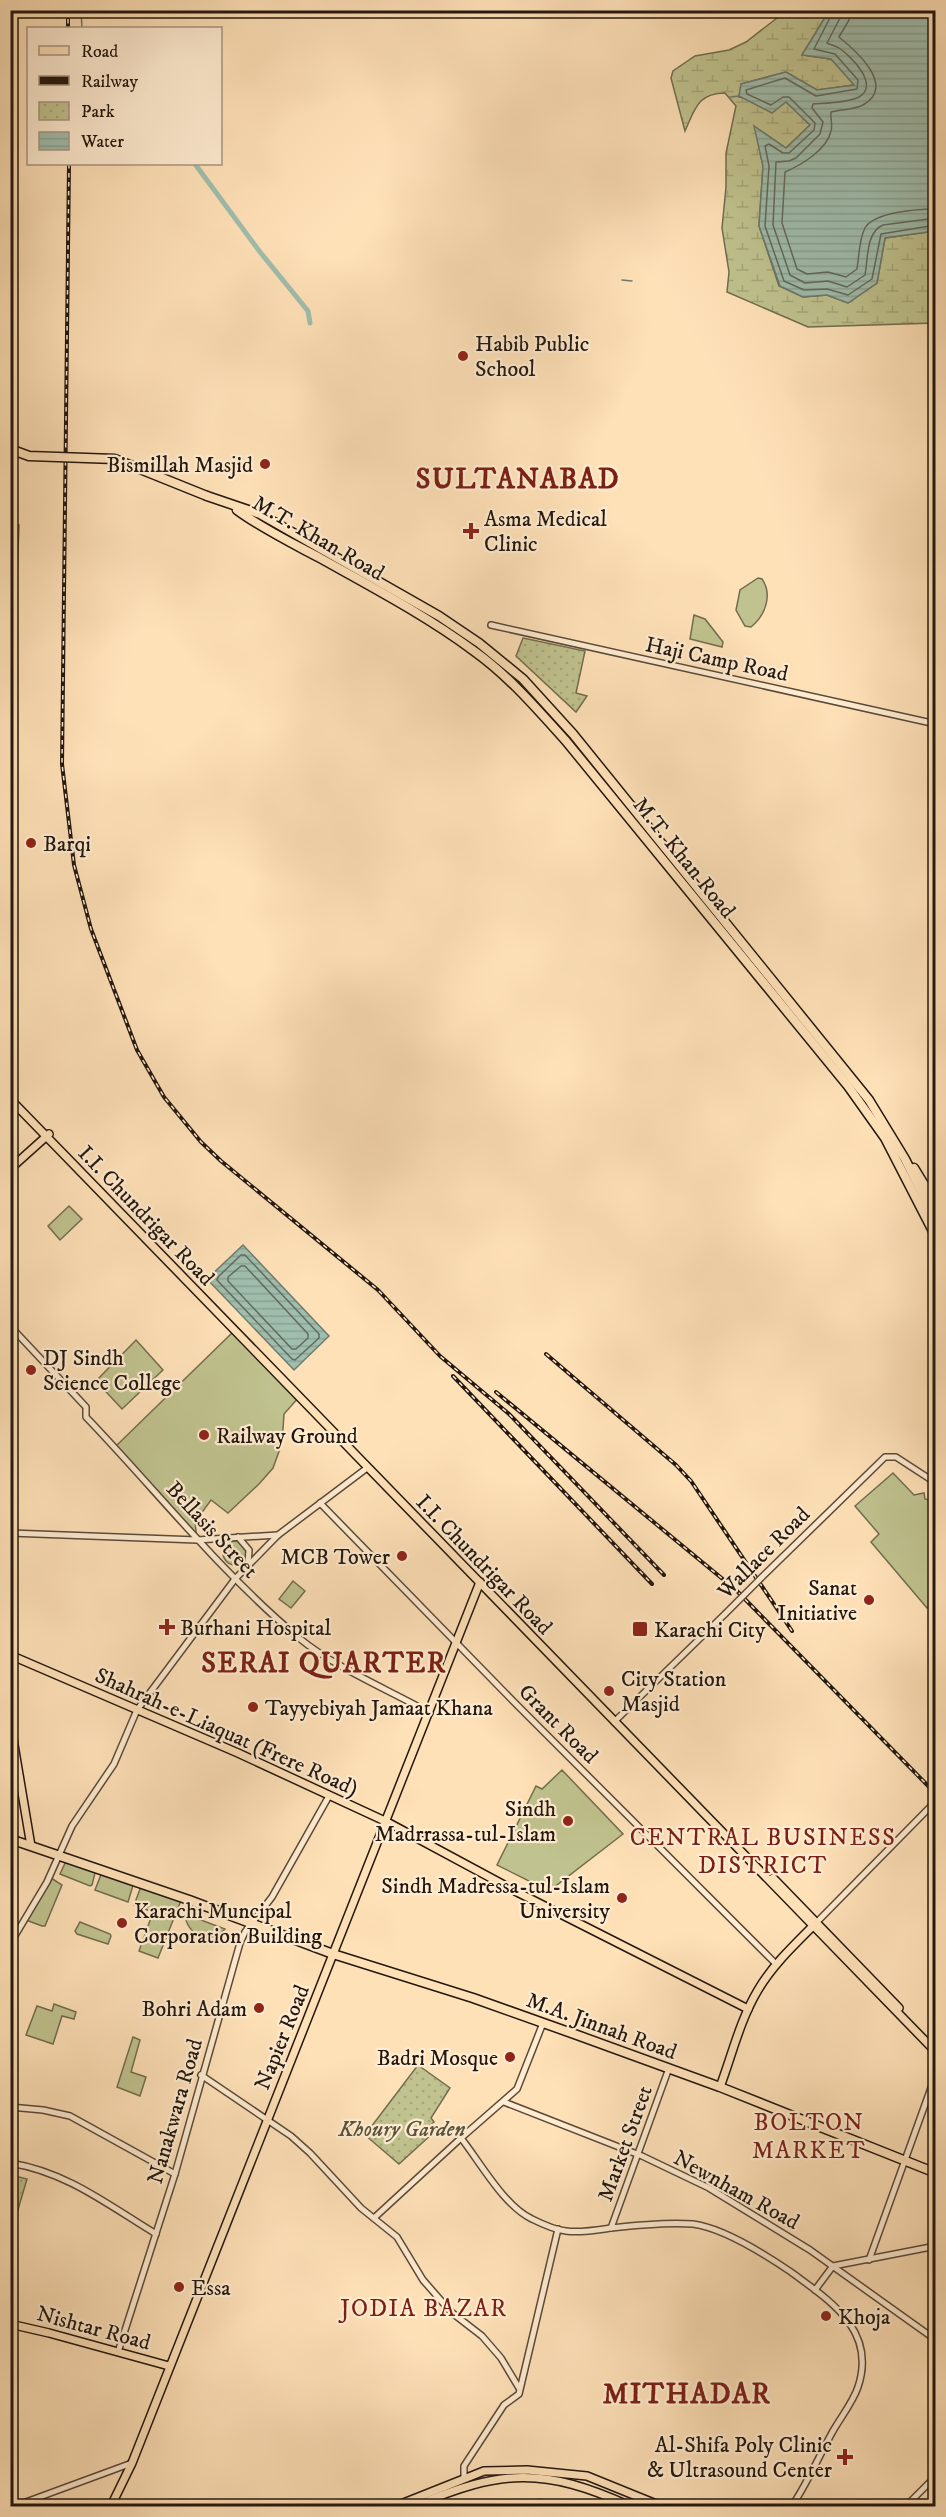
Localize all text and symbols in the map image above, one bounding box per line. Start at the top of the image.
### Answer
legend [27,27,222,165]
text: Road [81,41,118,63]
text: Railway [81,71,139,93]
text: Park [81,101,115,123]
text: Water [80,131,124,153]
place label: Habib Public School [475,331,589,383]
marker: Habib Public School [456,349,470,363]
place label: Bismillah Masjid [106,452,253,479]
marker: Bismillah Masjid [258,457,272,471]
district label: SULTANABAD [416,462,620,497]
street label: M.T. Khan Road [247,490,389,587]
place label: Asma Medical Clinic [484,506,607,558]
marker: Asma Medical Clinic [462,522,480,540]
street label: Haji Camp Road [643,631,791,688]
street label: M.T. Khan Road [627,792,741,924]
place label: Barqi [43,831,91,858]
marker: Barqi [24,836,38,850]
street label: I.I. Chundrigar Road [72,1140,220,1292]
place label: DJ Sindh Science College [43,1345,181,1397]
marker: DJ Sindh Science College [24,1363,38,1377]
place label: Railway Ground [216,1423,358,1450]
marker: Railway Ground [197,1428,211,1442]
street label: Bellasis Street [160,1476,264,1584]
street label: I.I. Chundrigar Road [410,1489,558,1641]
street label: Wallace Road [712,1501,816,1606]
place label: MCB Tower [280,1544,391,1571]
marker: MCB Tower [395,1549,409,1563]
place label: Sanat Initiative [777,1575,857,1627]
marker: Sanat Initiative [862,1593,876,1607]
place label: Burhani Hospital [180,1615,332,1642]
place label: Karachi City [654,1617,766,1644]
marker: Burhani Hospital [158,1618,176,1636]
marker: Karachi City [631,1620,649,1638]
district label: SERAI QUARTER [201,1646,447,1681]
street label: Shahrah-e-Liaquat (Frere Road) [91,1662,362,1803]
place label: City Station Masjid [621,1666,727,1718]
street label: Grant Road [512,1679,603,1770]
marker: City Station Masjid [602,1684,616,1698]
place label: Tayyebiyah Jamaat Khana [265,1695,493,1722]
marker: Tayyebiyah Jamaat Khana [246,1700,260,1714]
place label: Sindh Madrrassa-tul-Islam [375,1796,556,1848]
marker: Sindh Madrrassa-tul-Islam [561,1814,575,1828]
district label: CENTRAL BUSINESS DISTRICT [630,1823,896,1881]
place label: Sindh Madressa-tul-Islam University [381,1873,611,1925]
marker: Sindh Madressa-tul-Islam University [615,1891,629,1905]
place label: Karachi Muncipal Corporation Building [134,1898,322,1950]
marker: Karachi Muncipal Corporation Building [115,1916,129,1930]
street label: Napier Road [249,1981,316,2094]
street label: M.A. Jinnah Road [523,1987,680,2066]
place label: Bohri Adam [142,1996,247,2023]
marker: Bohri Adam [252,2001,266,2015]
street label: Nanakwara Road [142,2036,209,2187]
place label: Badri Mosque [377,2045,498,2072]
marker: Badri Mosque [503,2050,517,2064]
street label: Market Street [592,2082,659,2205]
district label: BOLTON MARKET [752,2108,866,2166]
park label: Khoury Garden [338,2116,465,2143]
street label: Newnham Road [669,2145,804,2236]
place label: Essa [191,2275,231,2302]
marker: Essa [172,2280,186,2294]
district label: JODIA BAZAR [338,2294,508,2324]
street label: Nishtar Road [34,2300,154,2357]
place label: Khoja [838,2304,891,2331]
marker: Khoja [819,2309,833,2323]
district label: MITHADAR [603,2377,771,2412]
place label: Al-Shifa Poly Clinic & Ultrasound Center [647,2432,833,2484]
marker: Al-Shifa Poly Clinic & Ultrasound Center [836,2448,854,2466]

